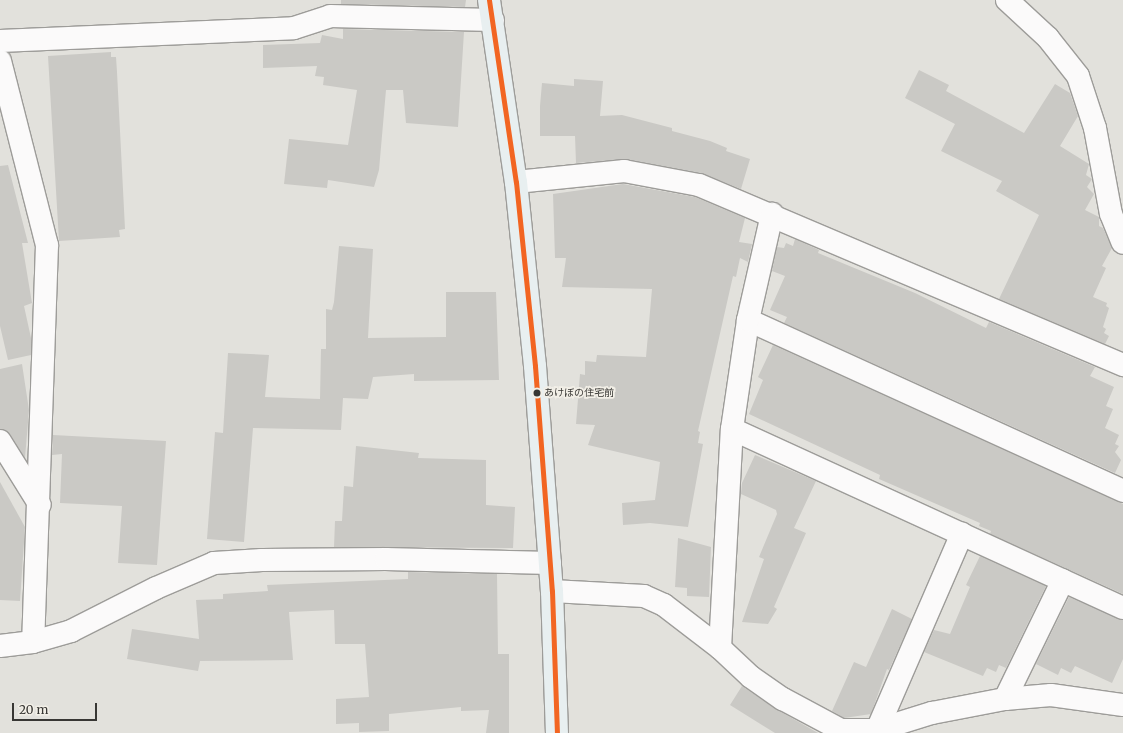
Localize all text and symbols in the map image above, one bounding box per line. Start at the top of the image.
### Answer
place label: あけぼの住宅前 [544,387,614,399]
marker: あけぼの住宅前 [532,388,542,398]
scale bar [14,695,99,721]
text: 20 m [19,702,48,717]

